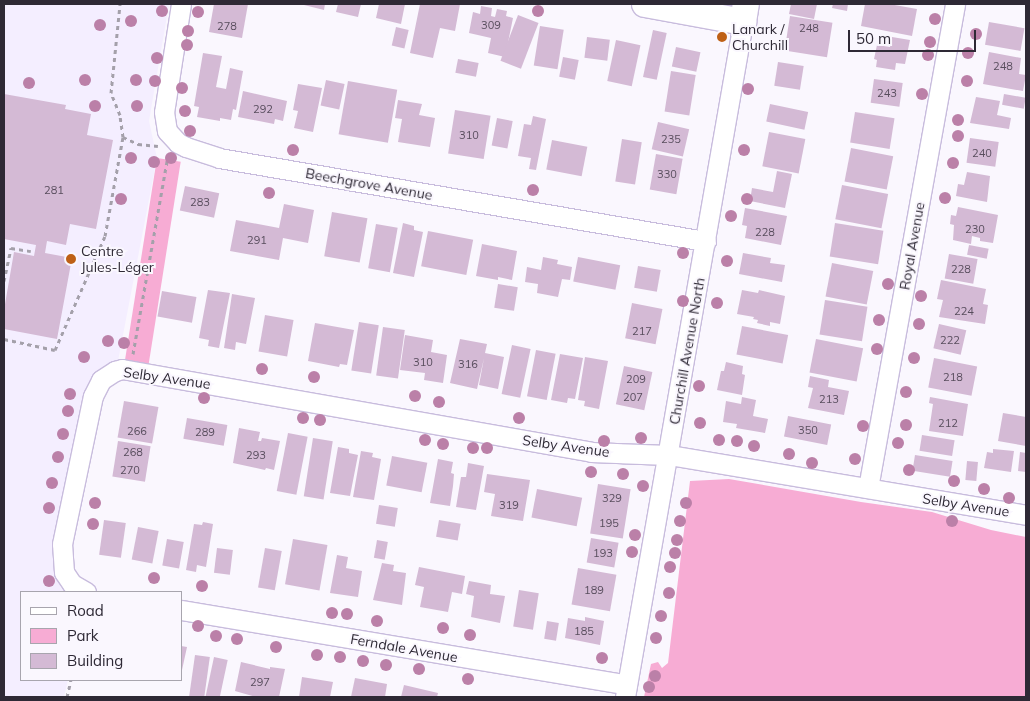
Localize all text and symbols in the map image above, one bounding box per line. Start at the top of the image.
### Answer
house number: 309 [481,18,501,32]
house number: 278 [217,19,237,33]
scale bar [850,20,978,52]
place label: Lanark / Churchill [732,21,788,54]
house number: 248 [799,21,819,35]
text: 50 m [856,29,891,48]
marker: Lanark / Churchill [716,31,728,43]
house number: 248 [993,59,1013,73]
house number: 243 [877,86,897,100]
house number: 292 [253,102,273,116]
house number: 310 [459,128,479,142]
house number: 235 [661,132,681,146]
house number: 240 [972,146,992,160]
street label: Beechgrove Avenue [304,165,434,203]
house number: 330 [657,167,677,181]
house number: 281 [44,183,64,197]
house number: 283 [190,195,210,209]
street label: Royal Avenue [896,201,928,291]
house number: 230 [965,222,985,236]
house number: 228 [755,225,775,239]
house number: 291 [247,233,267,247]
place label: Centre Jules-Léger [81,243,154,276]
marker: Centre Jules-Léger [65,253,77,265]
house number: 228 [951,262,971,276]
street label: Churchill Avenue North [666,276,708,426]
house number: 224 [954,304,974,318]
house number: 217 [632,324,652,338]
house number: 222 [940,333,960,347]
house number: 310 [413,355,433,369]
house number: 316 [458,357,478,371]
street label: Selby Avenue [122,364,212,392]
house number: 218 [943,370,963,384]
house number: 209 [626,372,646,386]
house number: 207 [623,390,643,404]
house number: 213 [819,392,839,406]
house number: 212 [938,416,958,430]
house number: 350 [798,423,818,437]
house number: 266 [127,424,147,438]
house number: 289 [195,425,215,439]
street label: Selby Avenue [521,432,611,460]
house number: 268 [123,445,143,459]
house number: 293 [246,448,266,462]
house number: 270 [120,463,140,477]
street label: Selby Avenue [921,490,1011,520]
house number: 329 [602,491,622,505]
house number: 319 [499,498,519,512]
house number: 195 [599,516,619,530]
house number: 193 [593,546,613,560]
house number: 189 [584,583,604,597]
legend [20,591,182,681]
text: Road [67,601,104,620]
house number: 185 [574,624,594,638]
text: Park [67,626,99,645]
street label: Ferndale Avenue [349,630,459,666]
text: Building [67,651,123,670]
house number: 297 [250,675,270,689]

